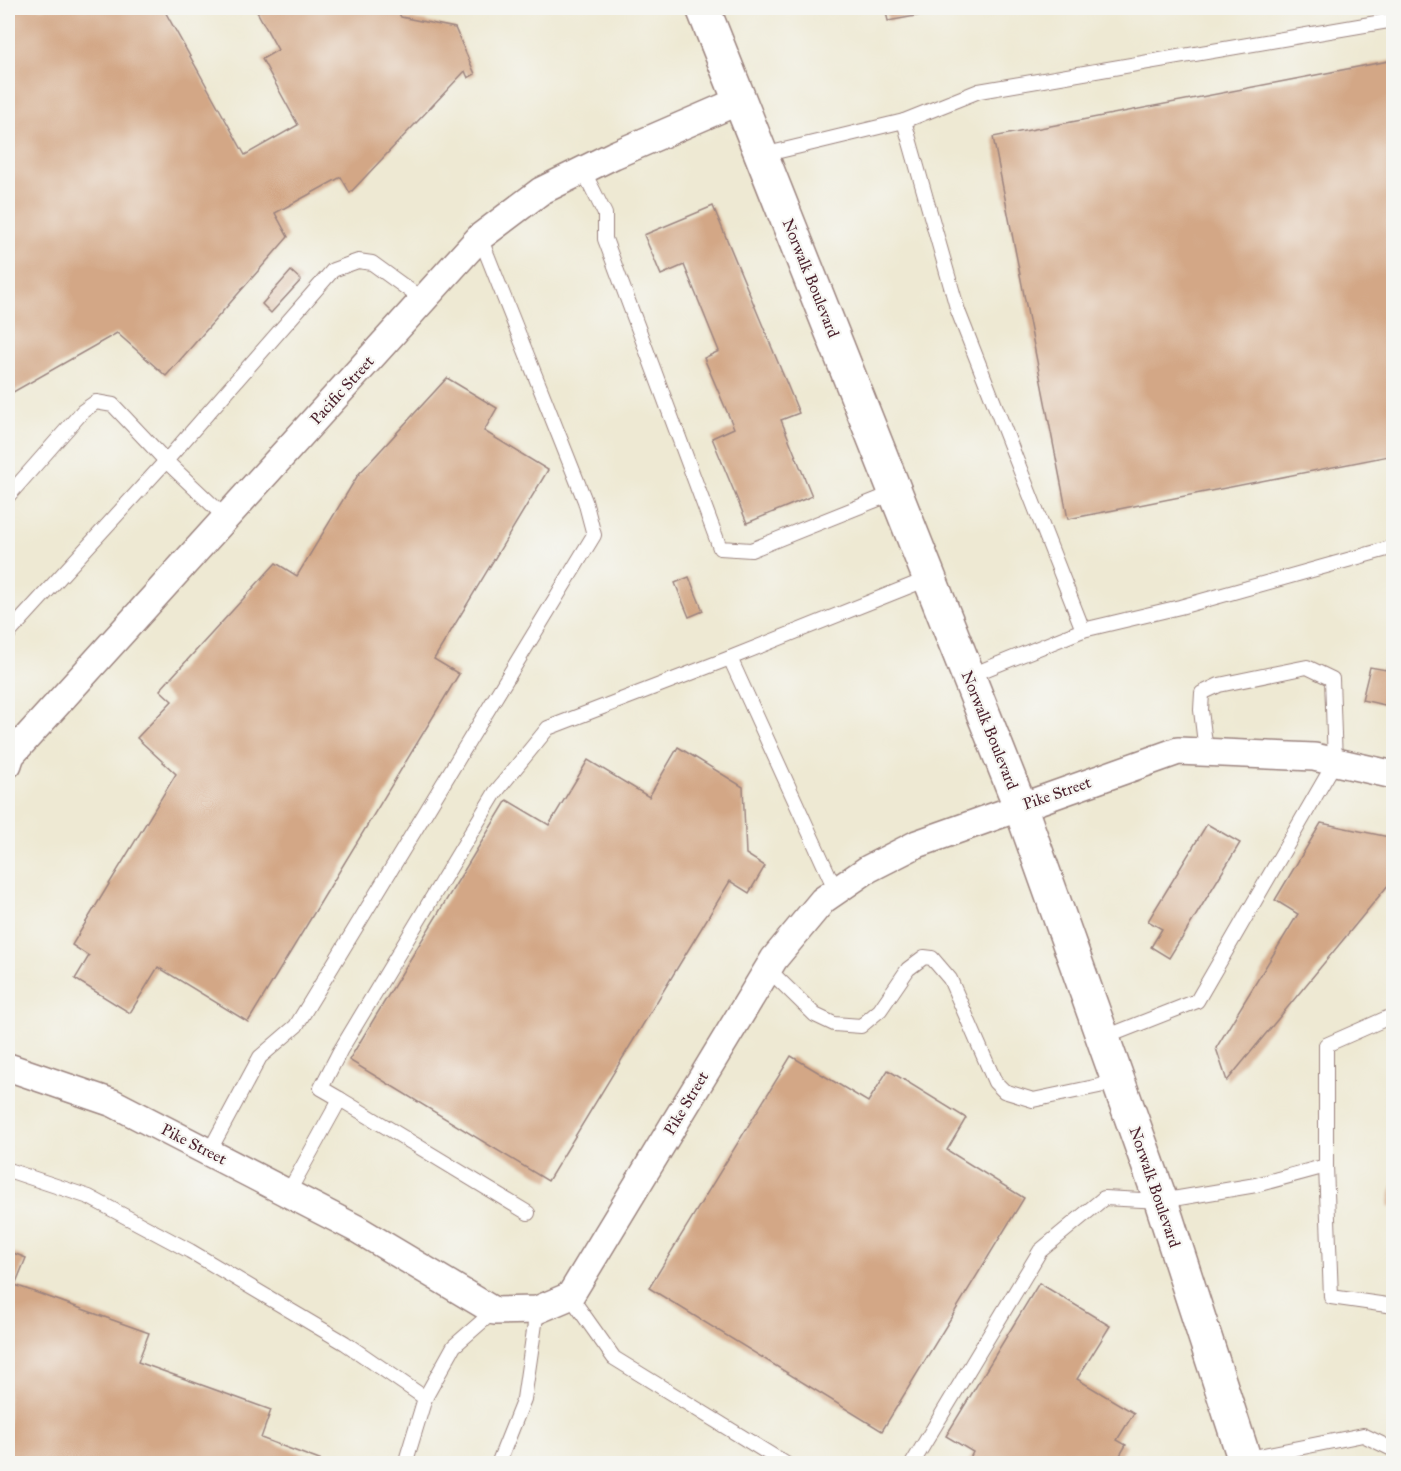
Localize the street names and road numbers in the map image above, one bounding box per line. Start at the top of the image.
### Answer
street label: Norwalk Boulevard [779,216,843,340]
street label: Pacific Street [306,351,378,428]
street label: Norwalk Boulevard [958,668,1022,792]
street label: Pike Street [1020,772,1094,813]
street label: Pike Street [660,1068,713,1138]
street label: Pike Street [158,1119,230,1169]
street label: Norwalk Boulevard [1125,1124,1185,1250]

